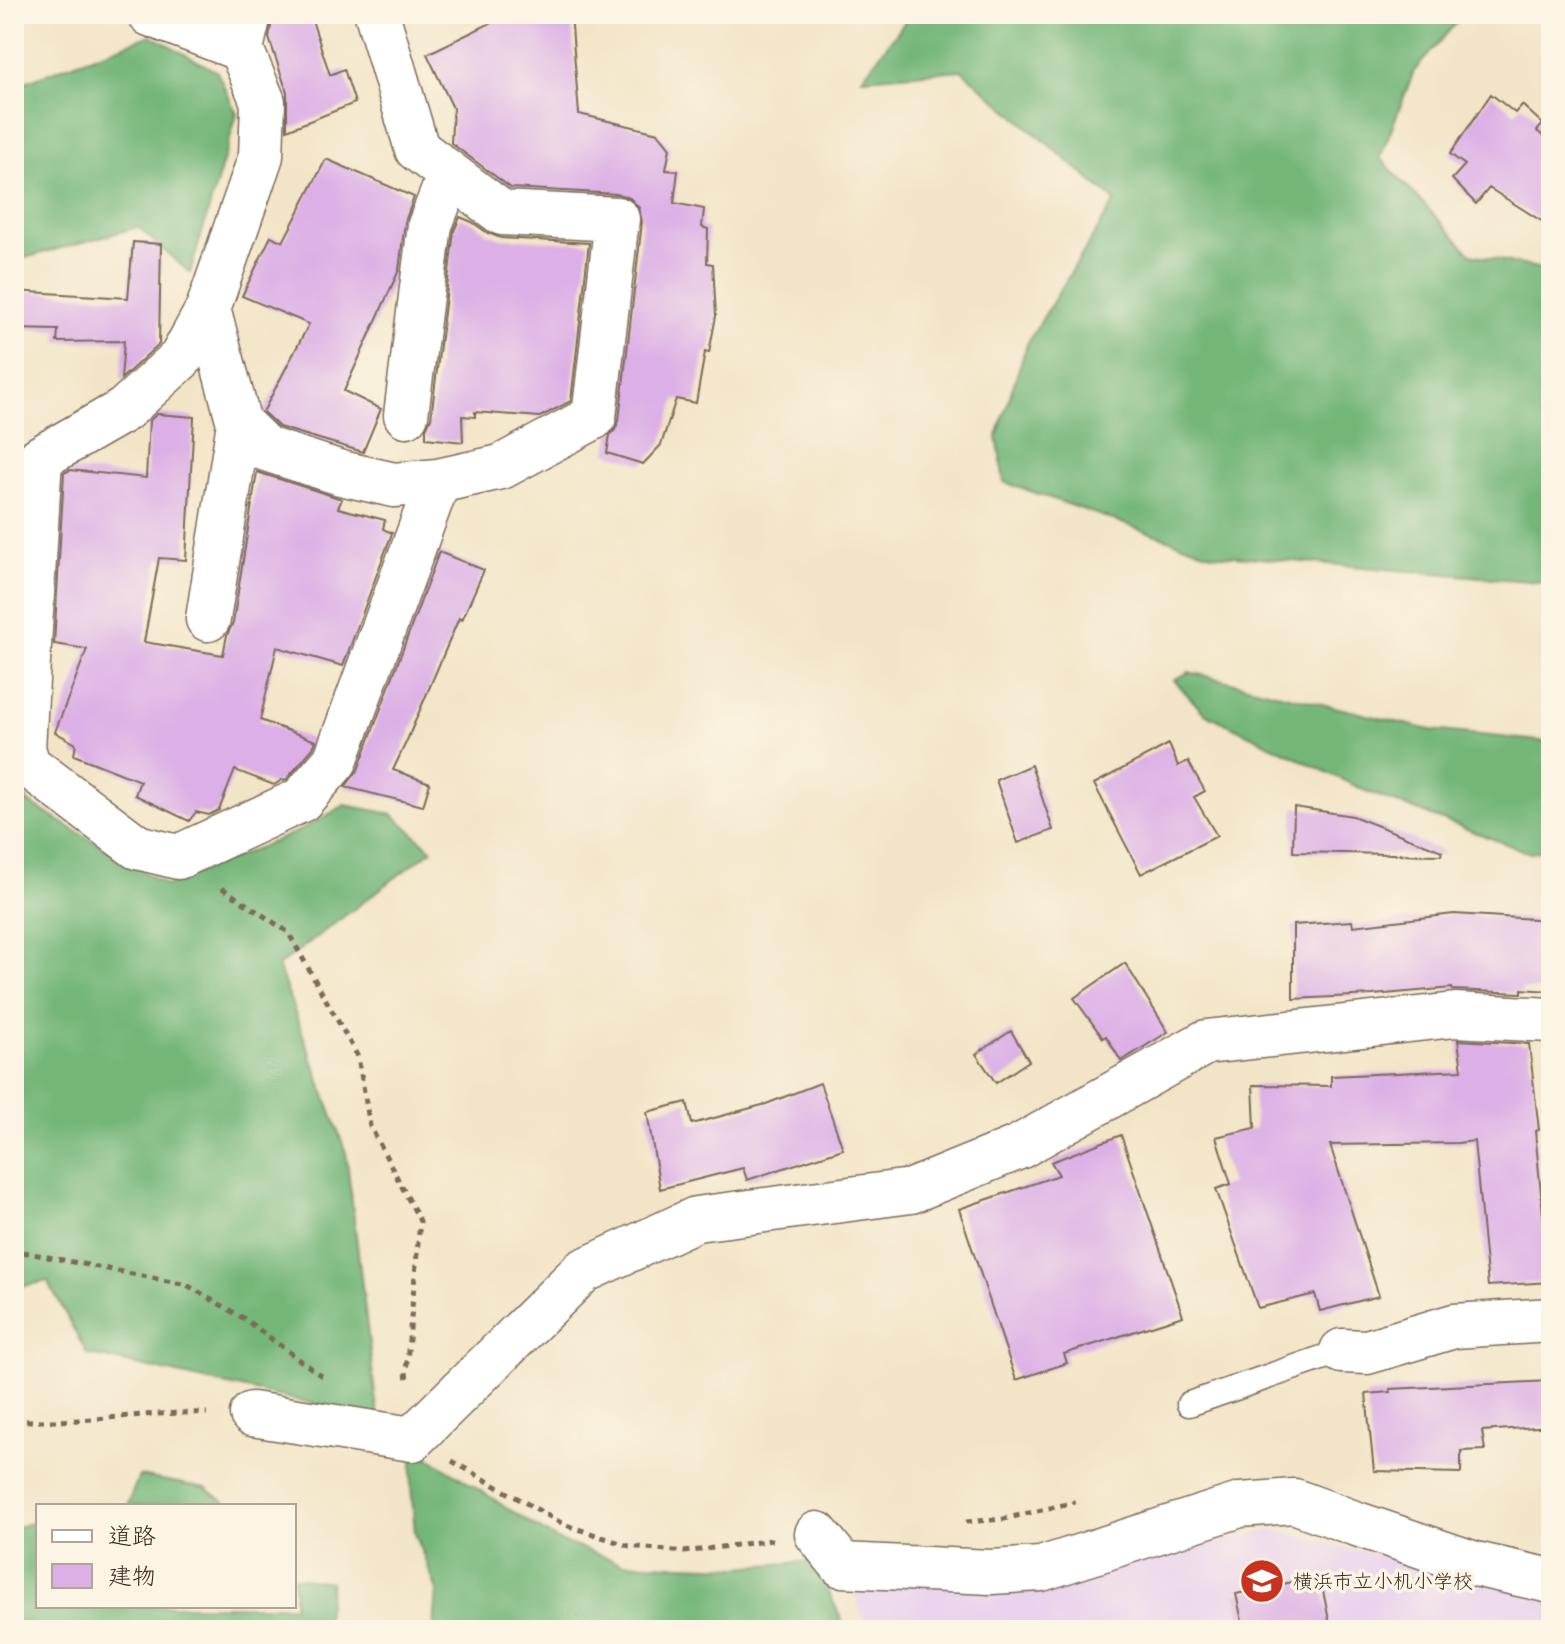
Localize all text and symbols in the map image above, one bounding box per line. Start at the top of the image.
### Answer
legend [36,1504,296,1608]
text: 道路 [108,1516,156,1552]
text: 建物 [108,1556,156,1592]
school or university icon: 横浜市立小机小学校 [1238,1557,1286,1605]
place label: 横浜市立小机小学校 [1293,1565,1473,1595]

